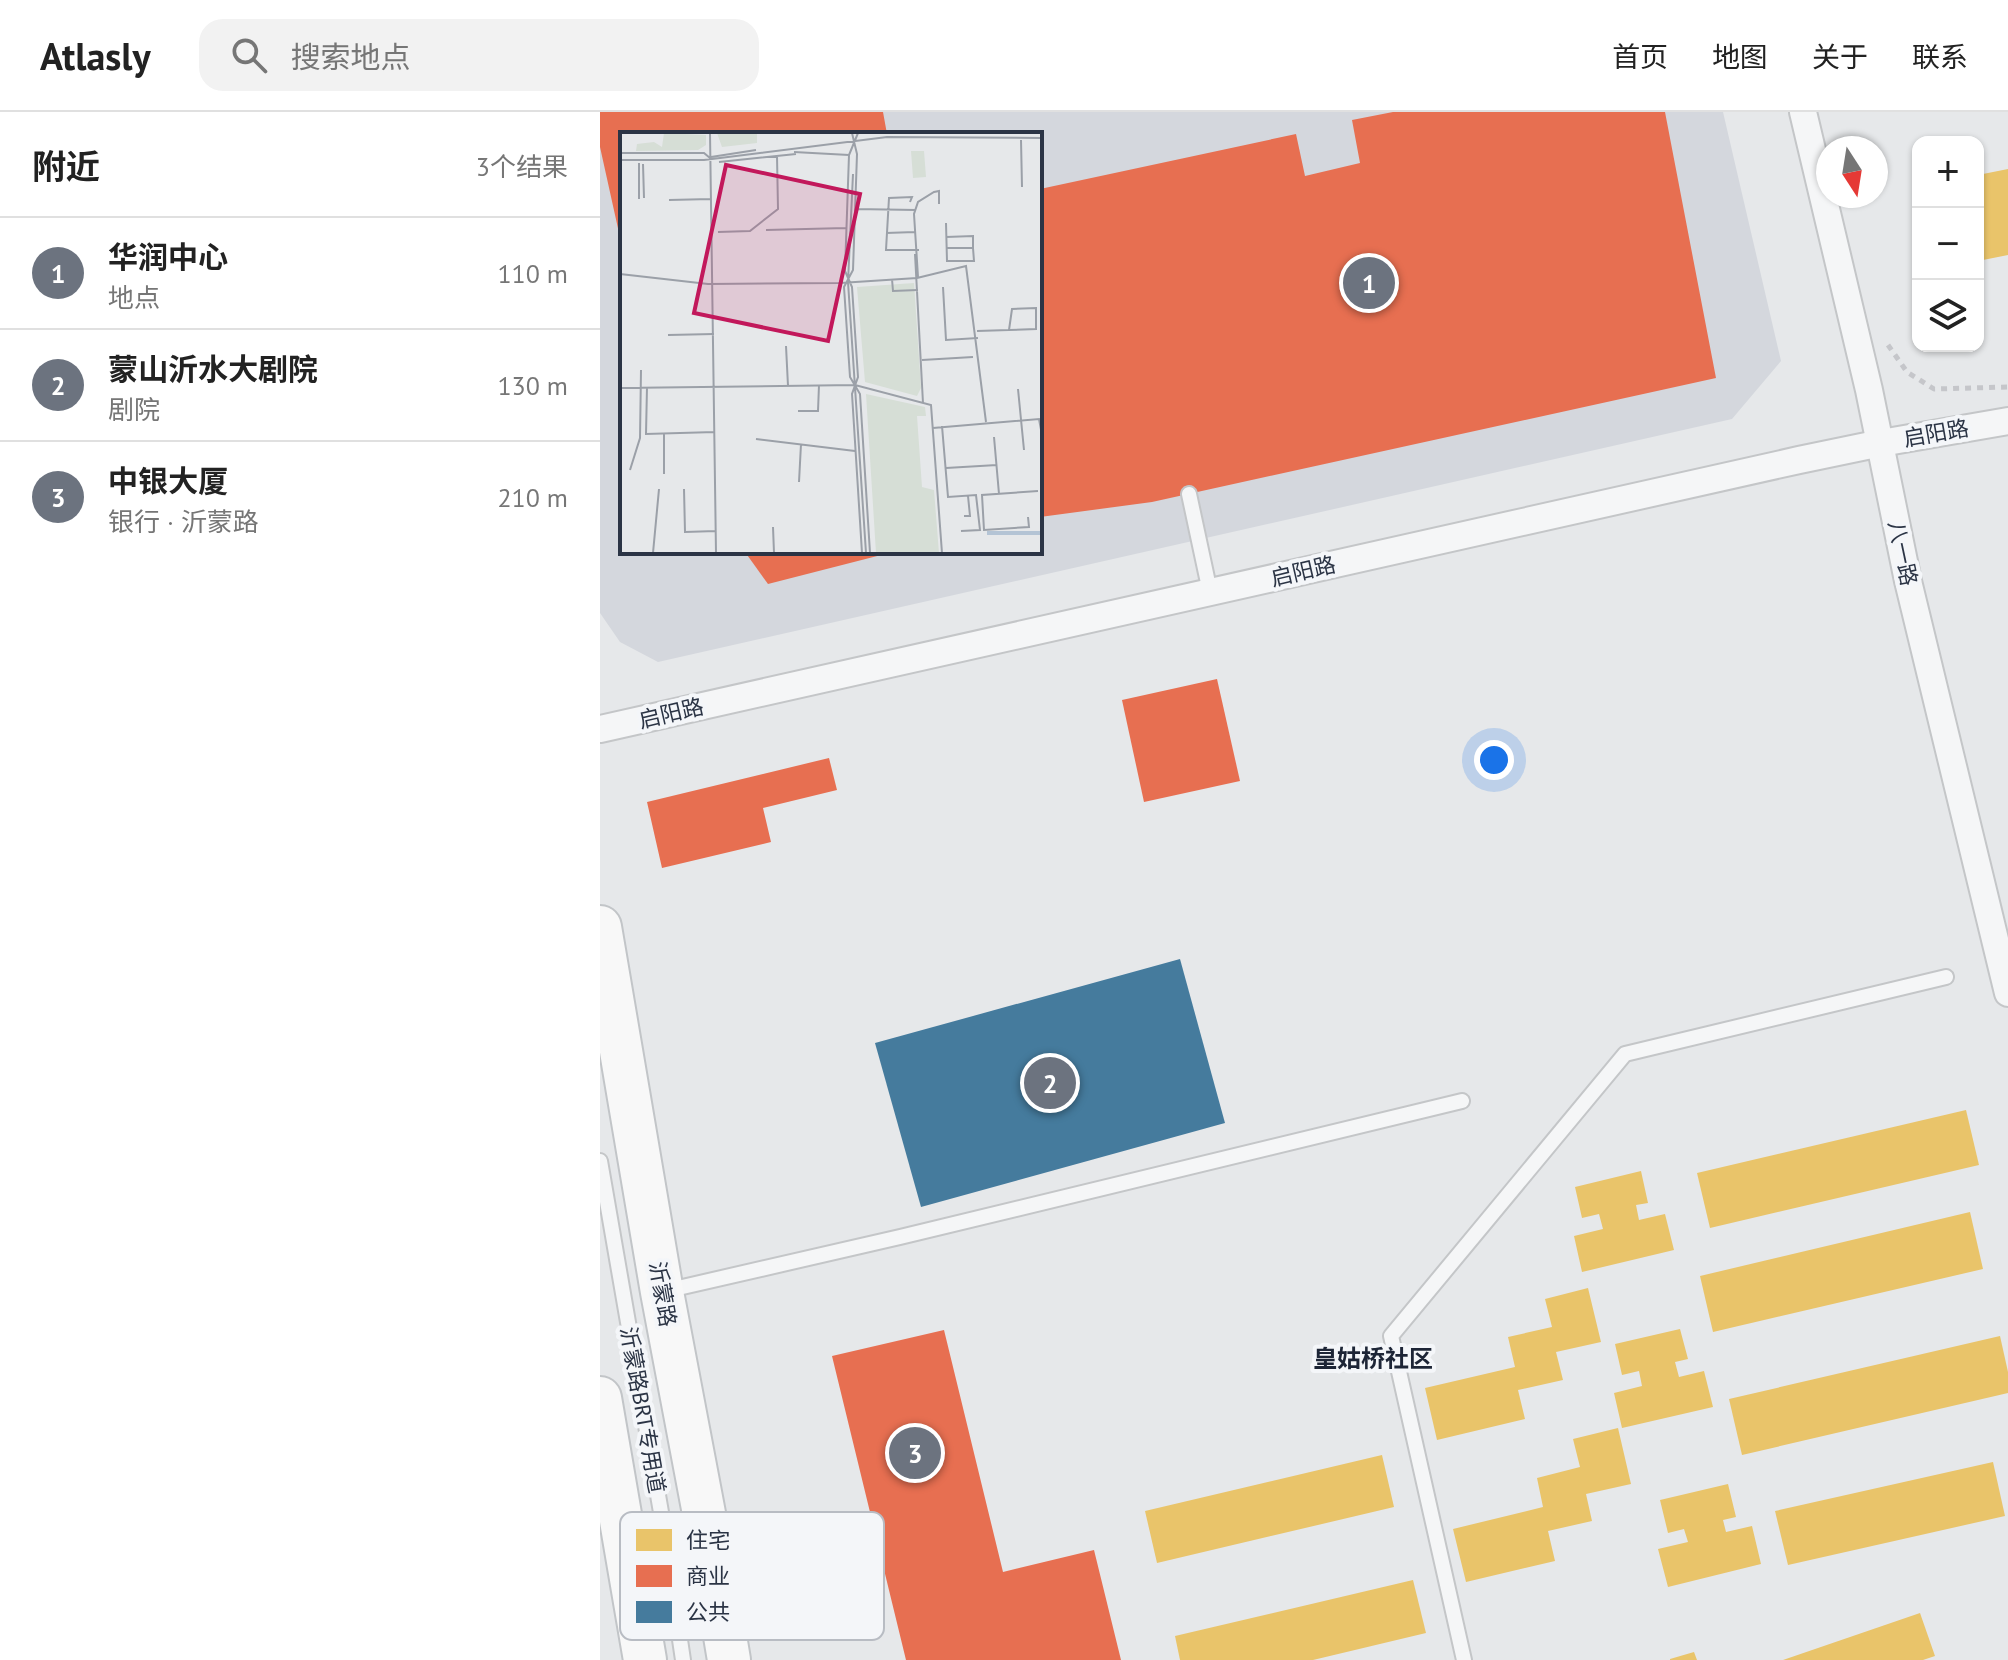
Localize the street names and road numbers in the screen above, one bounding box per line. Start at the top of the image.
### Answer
street label: 启阳路 [1901,413,1971,453]
street label: 八一路 [1882,518,1924,588]
street label: 启阳路 [1268,550,1338,592]
street label: 启阳路 [636,692,706,734]
street label: 沂蒙路 [643,1259,683,1329]
street label: 沂蒙路BRT专用道 [615,1324,671,1496]

